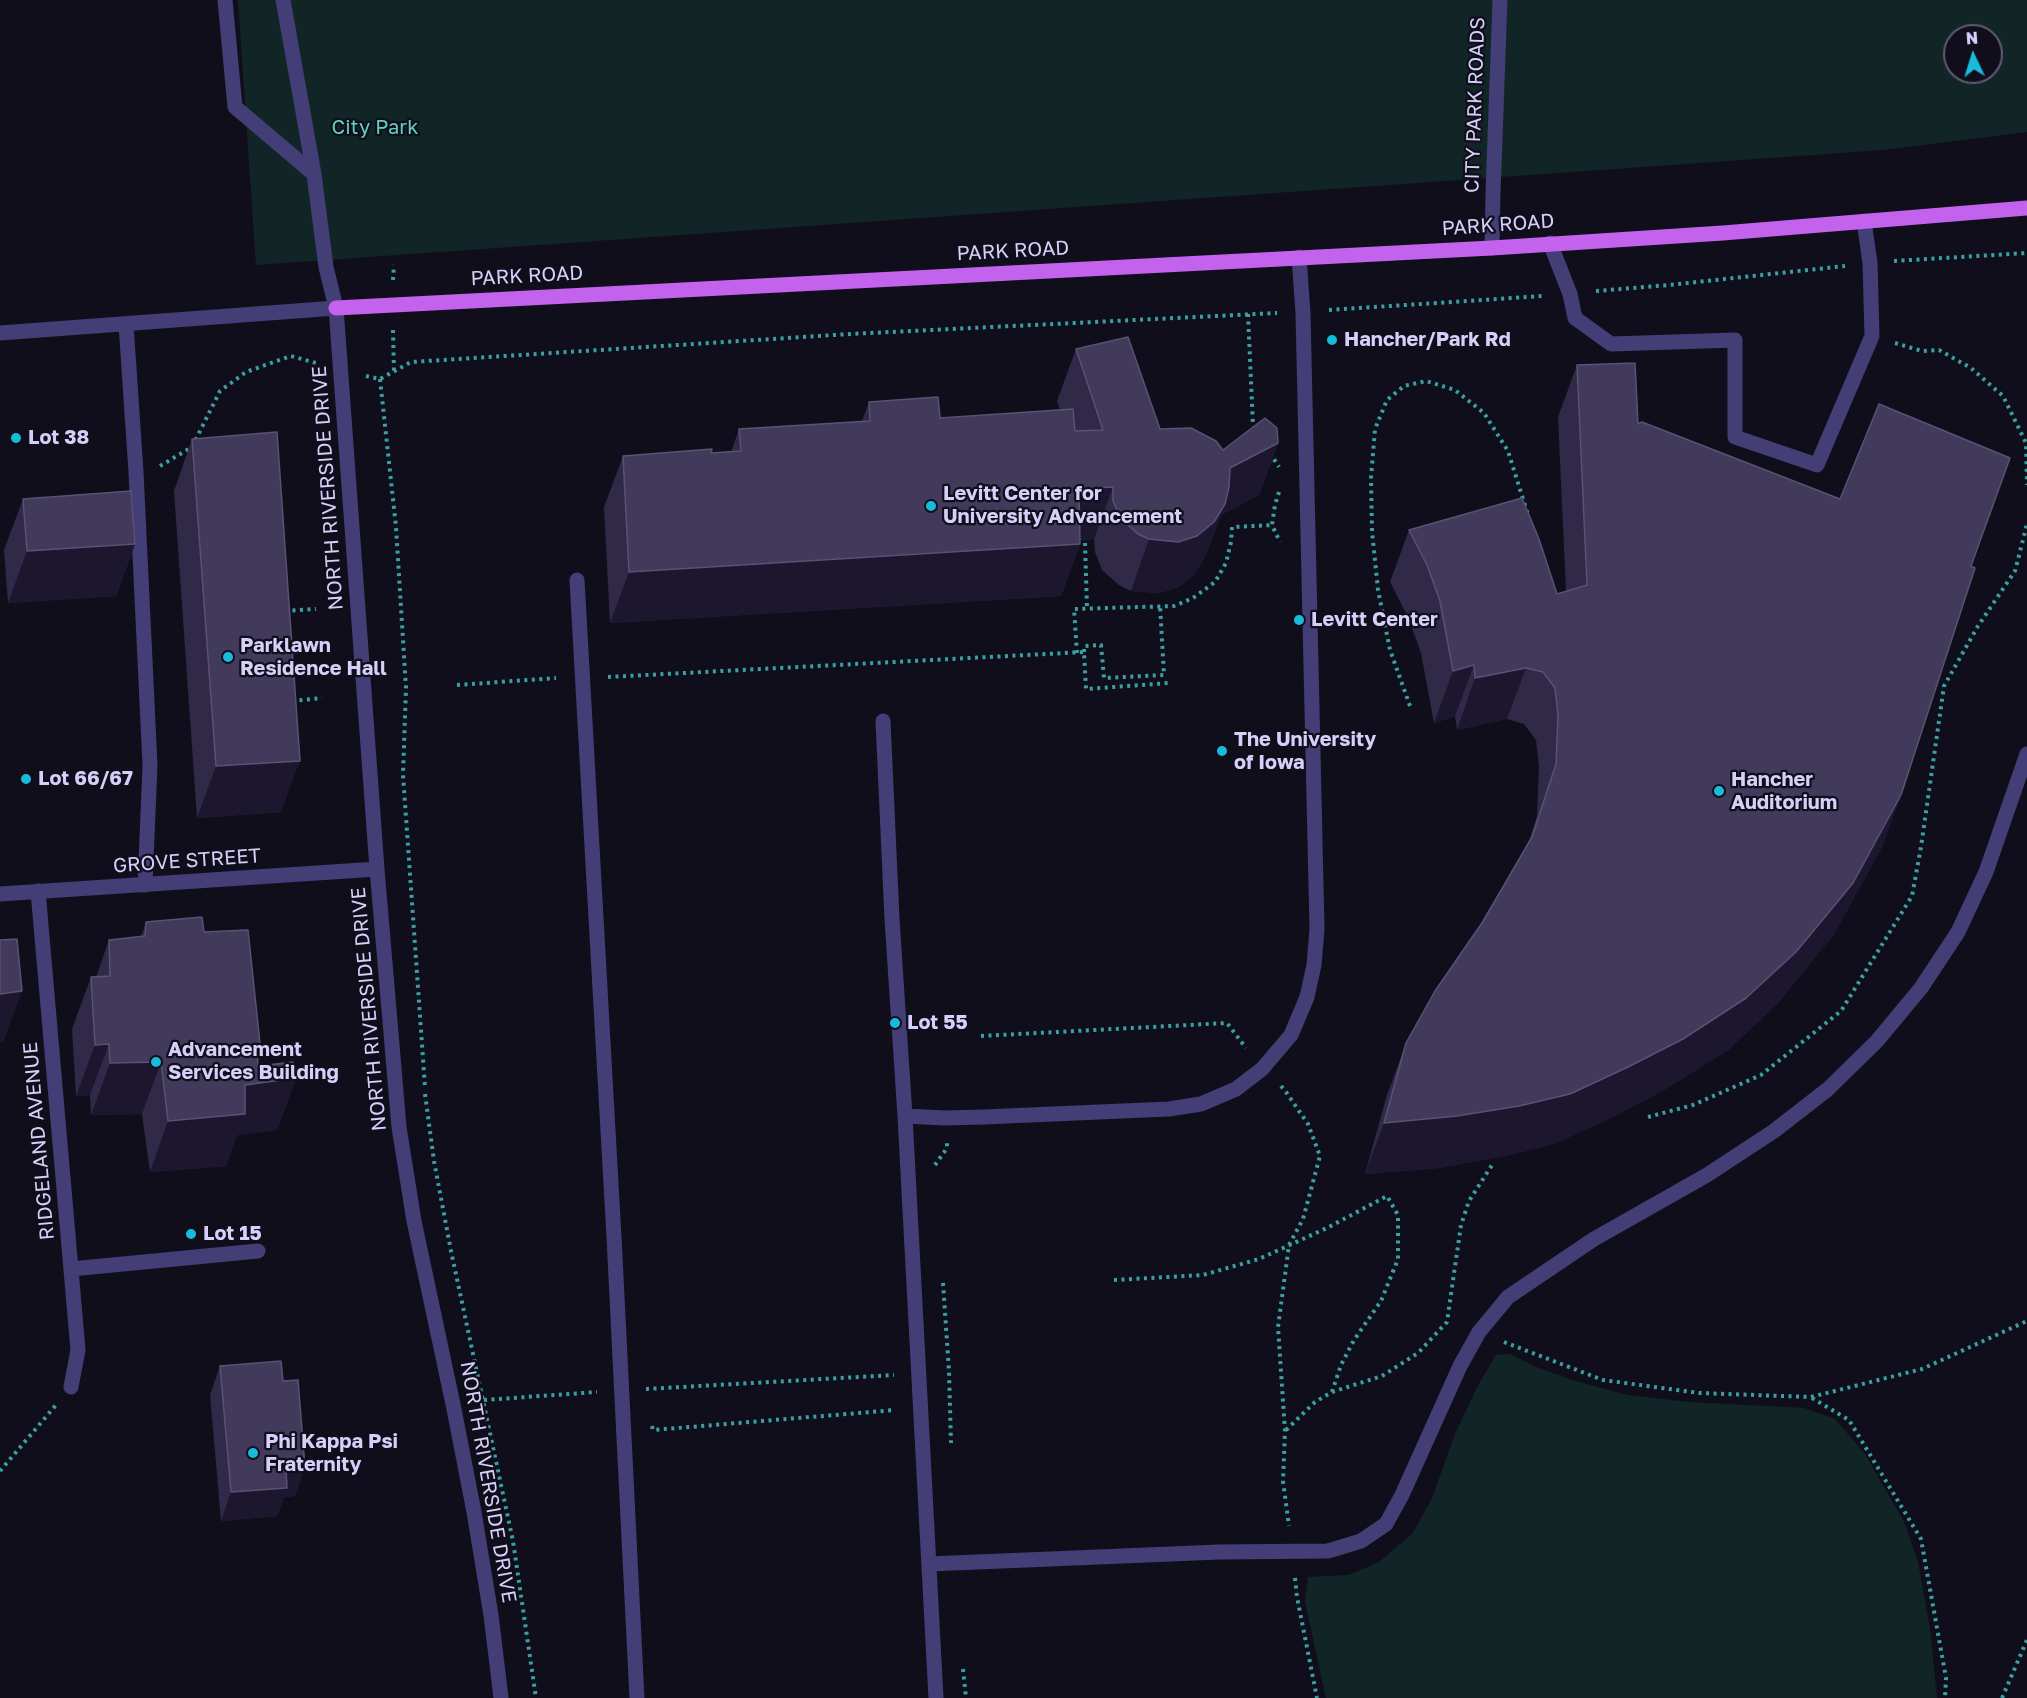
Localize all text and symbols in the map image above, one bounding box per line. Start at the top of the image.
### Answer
street label: CITY PARK ROADS [1460,17,1490,193]
north arrow [1943,24,2003,84]
text: N [1965,28,1979,48]
park label: City Park [332,116,418,140]
street label: PARK ROAD [1441,209,1555,241]
street label: PARK ROAD [956,236,1070,266]
street label: PARK ROAD [470,261,584,291]
place label: Hancher/Park Rd [1344,328,1511,352]
marker: Hancher/Park Rd [1325,333,1339,347]
street label: NORTH RIVERSIDE DRIVE [307,365,349,611]
place label: Lot 38 [28,426,89,450]
marker: Lot 38 [9,431,23,445]
place label: Levitt Center for University Advancement [943,482,1182,529]
marker: Levitt Center for University Advancement [924,499,938,513]
place label: Levitt Center [1311,608,1438,632]
marker: Levitt Center [1292,613,1306,627]
place label: Parklawn Residence Hall [240,634,387,681]
marker: Parklawn Residence Hall [221,650,235,664]
place label: The University of Iowa [1234,728,1376,775]
marker: The University of Iowa [1215,744,1229,758]
place label: Lot 66/67 [38,767,133,791]
place label: Hancher Auditorium [1731,768,1837,815]
marker: Lot 66/67 [19,772,33,786]
marker: Hancher Auditorium [1712,784,1726,798]
street label: GROVE STREET [112,844,262,878]
street label: NORTH RIVERSIDE DRIVE [346,886,392,1132]
place label: Lot 55 [907,1011,968,1035]
marker: Lot 55 [888,1016,902,1030]
place label: Advancement Services Building [168,1038,339,1085]
street label: RIDGELAND AVENUE [18,1041,60,1241]
marker: Advancement Services Building [149,1055,163,1069]
place label: Lot 15 [203,1222,262,1246]
marker: Lot 15 [184,1227,198,1241]
street label: NORTH RIVERSIDE DRIVE [455,1359,521,1605]
place label: Phi Kappa Psi Fraternity [265,1430,398,1477]
marker: Phi Kappa Psi Fraternity [246,1446,260,1460]

